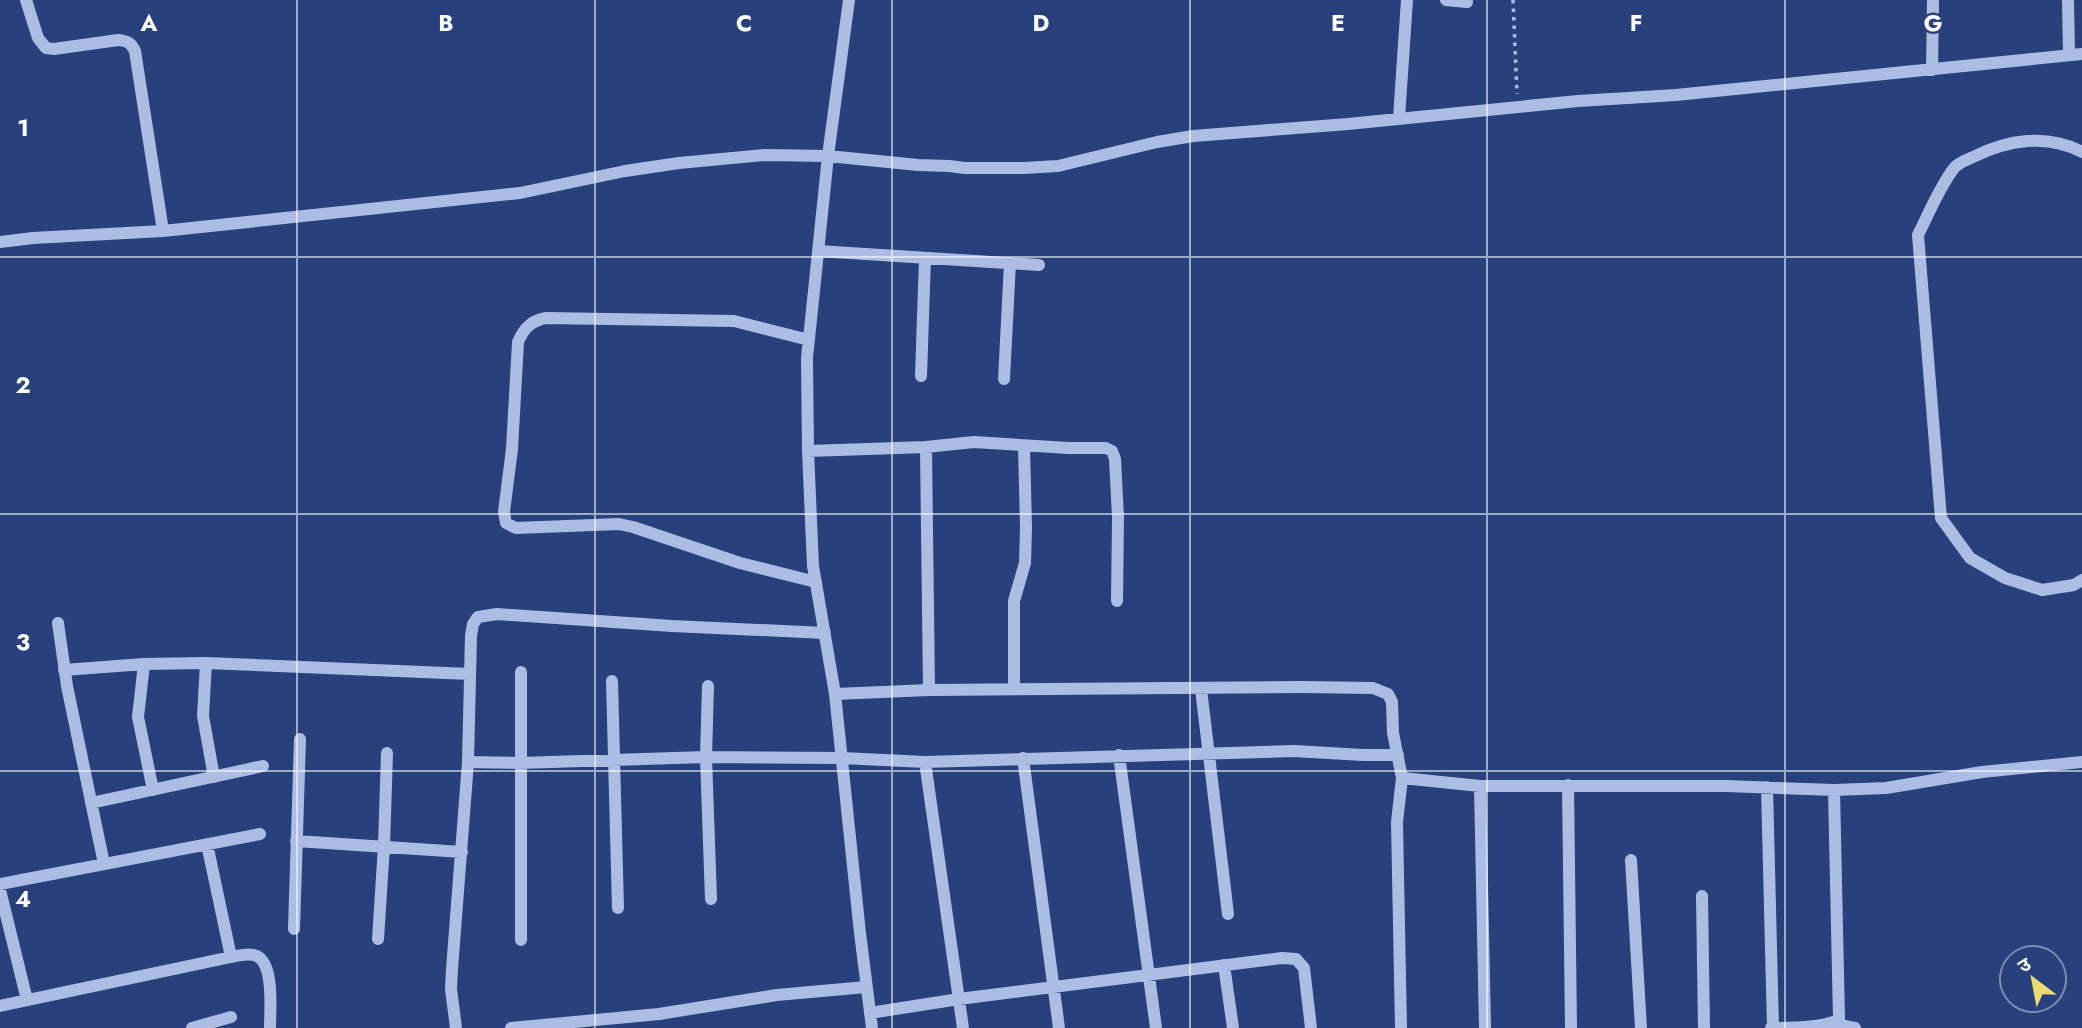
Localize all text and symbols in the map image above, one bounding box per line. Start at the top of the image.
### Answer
text: A [140,6,158,40]
text: B [438,6,454,40]
text: C [736,6,752,40]
text: D [1033,6,1050,40]
text: E [1331,6,1345,40]
text: F [1630,6,1642,40]
text: G [1924,6,1942,40]
text: 1 [17,111,29,145]
text: 2 [15,368,31,402]
text: 3 [16,625,30,659]
text: 4 [15,882,31,916]
north arrow [1998,944,2068,1014]
text: उ [2012,950,2037,979]

